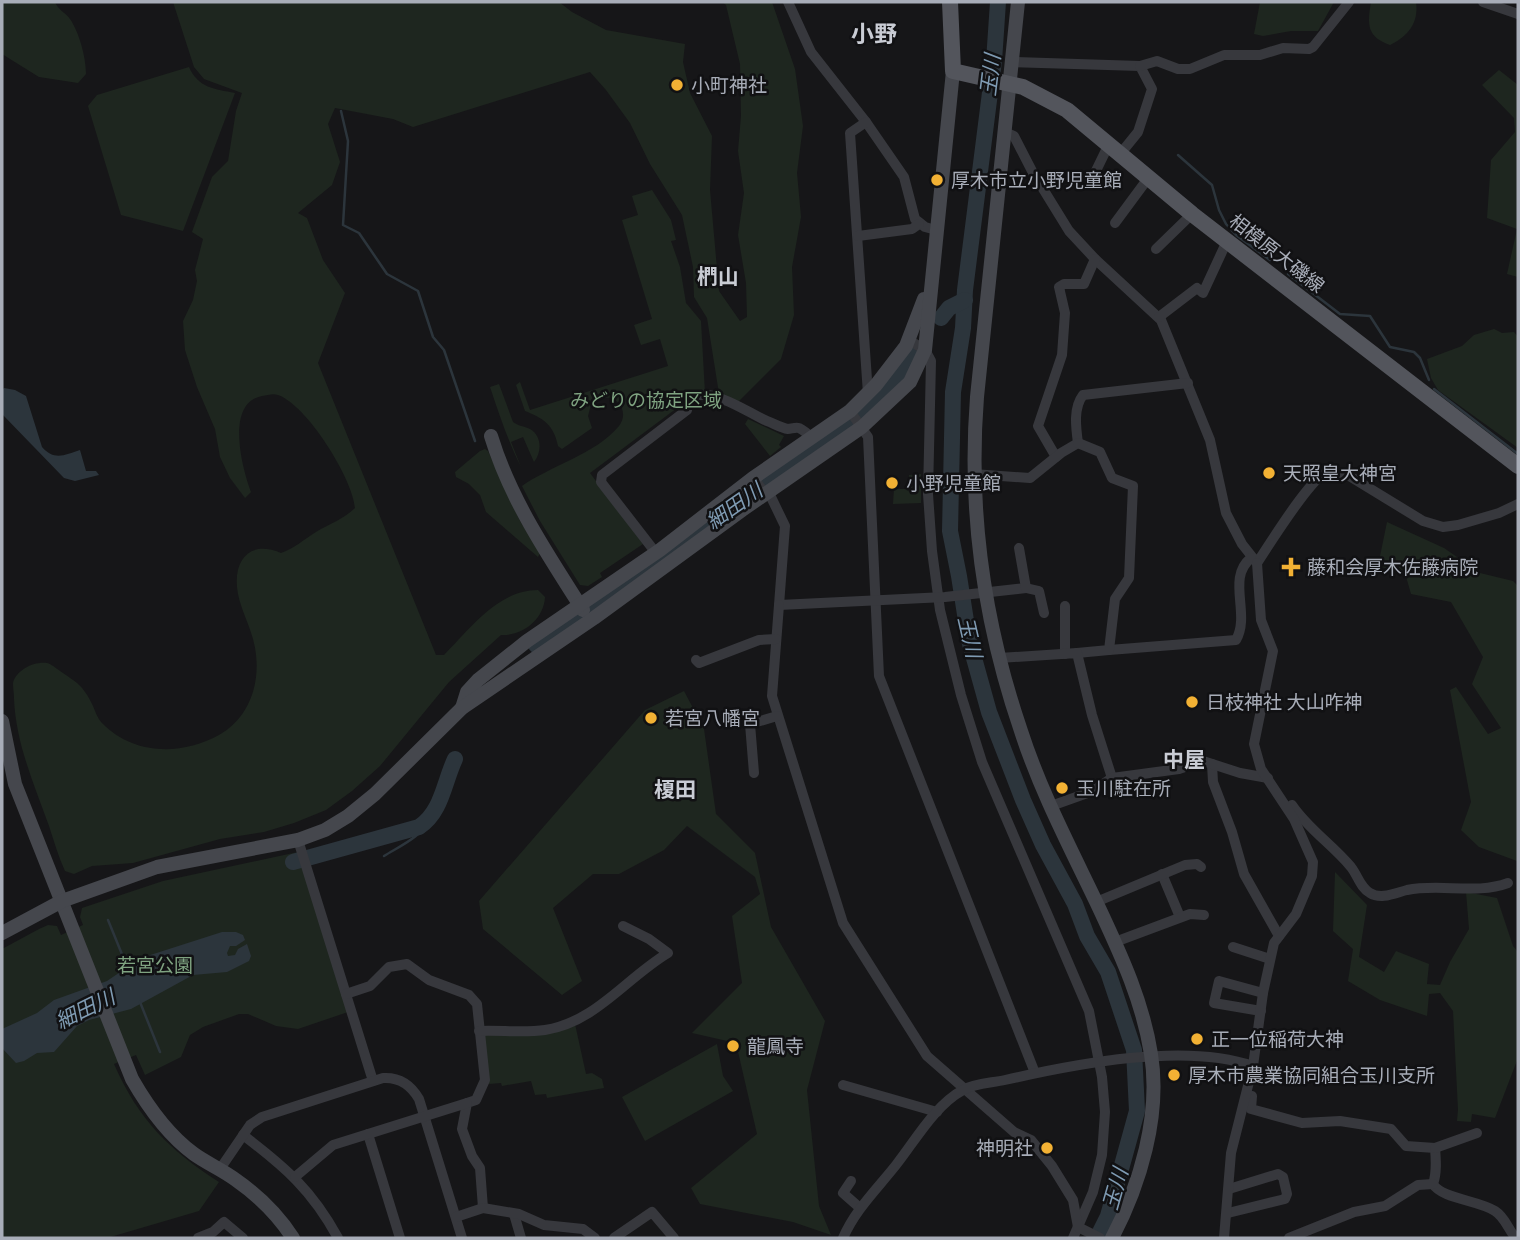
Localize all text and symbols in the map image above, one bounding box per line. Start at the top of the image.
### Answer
district label: 小野 [851,20,897,47]
water label: 玉川 [975,51,1005,97]
place label: 小町神社 [691,74,767,96]
marker: 小町神社 [669,77,685,93]
place label: 厚木市立小野児童館 [951,169,1122,191]
marker: 厚木市立小野児童館 [929,172,945,188]
street label: 相模原大磯線 [1225,209,1329,297]
district label: 椚山 [697,264,739,289]
park label: みどりの協定区域 [570,389,722,411]
place label: 天照皇大神宮 [1283,462,1397,484]
marker: 天照皇大神宮 [1261,465,1277,481]
place label: 小野児童館 [906,472,1001,494]
marker: 小野児童館 [884,475,900,491]
water label: 細田川 [701,477,769,534]
place label: 藤和会厚木佐藤病院 [1307,556,1478,578]
marker: 藤和会厚木佐藤病院 [1281,557,1301,577]
water label: 玉川 [953,614,987,662]
place label: 日枝神社 大山咋神 [1206,691,1363,713]
marker: 日枝神社 大山咋神 [1184,694,1200,710]
place label: 若宮八幡宮 [665,707,760,729]
marker: 若宮八幡宮 [643,710,659,726]
district label: 中屋 [1163,747,1205,772]
district label: 榎田 [654,777,696,802]
place label: 玉川駐在所 [1076,777,1171,799]
marker: 玉川駐在所 [1054,780,1070,796]
park label: 若宮公園 [117,954,193,976]
water label: 細田川 [51,983,121,1034]
place label: 正一位稲荷大神 [1211,1028,1344,1050]
marker: 正一位稲荷大神 [1189,1031,1205,1047]
place label: 龍鳳寺 [747,1035,804,1057]
marker: 龍鳳寺 [725,1038,741,1054]
place label: 厚木市農業協同組合玉川支所 [1188,1064,1435,1086]
marker: 厚木市農業協同組合玉川支所 [1166,1067,1182,1083]
place label: 神明社 [976,1137,1033,1159]
marker: 神明社 [1039,1140,1055,1156]
water label: 玉川 [1097,1163,1133,1213]

